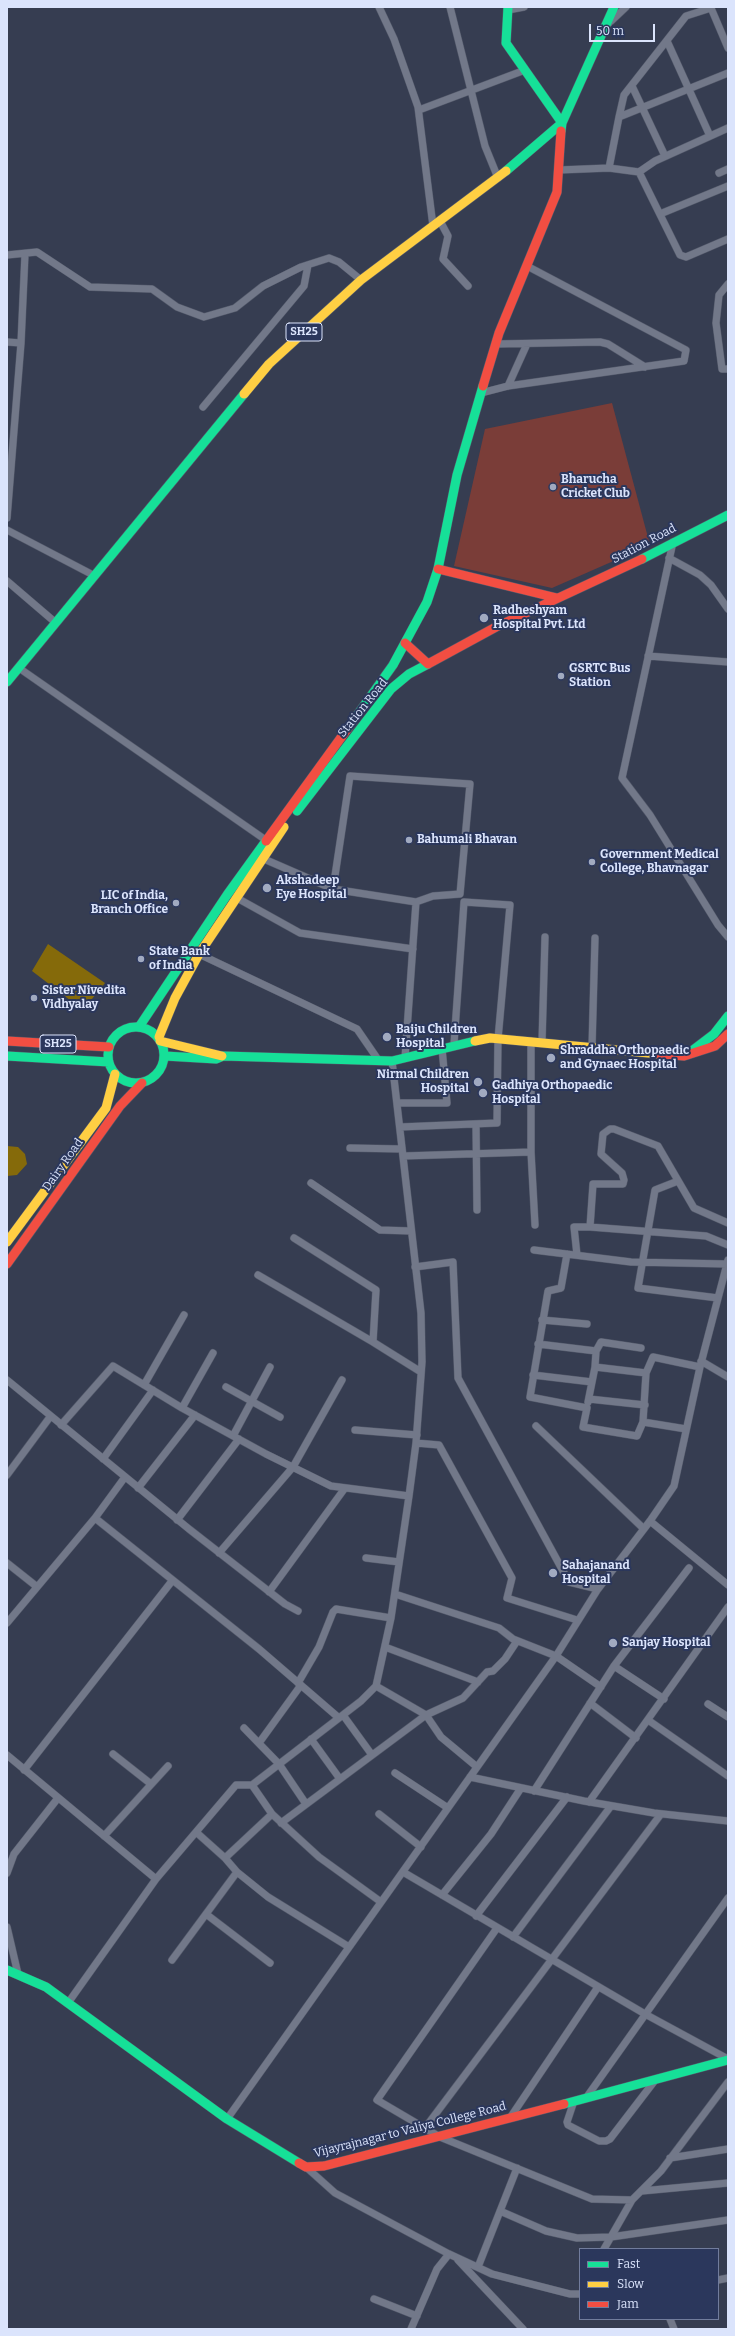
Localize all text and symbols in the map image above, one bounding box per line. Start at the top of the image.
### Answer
scale bar [591,16,657,42]
text: 50 m [596,24,624,38]
road number: SH25 [286,323,322,341]
place label: Bharucha Cricket Club [561,473,630,501]
marker: Bharucha Cricket Club [548,482,558,492]
street label: Station Road [609,521,679,567]
place label: Radheshyam Hospital Pvt. Ltd [493,604,586,632]
marker: Radheshyam Hospital Pvt. Ltd [478,612,490,624]
place label: GSRTC Bus Station [569,662,630,690]
marker: GSRTC Bus Station [556,671,566,681]
street label: Station Road [335,676,391,740]
place label: Bahumali Bhavan [417,833,517,847]
marker: Bahumali Bhavan [404,835,414,845]
place label: Government Medical College, Bhavnagar [600,848,719,876]
marker: Government Medical College, Bhavnagar [587,857,597,867]
place label: Akshadeep Eye Hospital [276,874,347,902]
marker: Akshadeep Eye Hospital [261,882,273,894]
place label: LIC of India, Branch Office [91,889,168,917]
marker: LIC of India, Branch Office [171,898,181,908]
place label: State Bank of India [149,945,210,973]
marker: State Bank of India [136,954,146,964]
place label: Sister Nivedita Vidhyalay [42,984,126,1012]
marker: Sister Nivedita Vidhyalay [29,993,39,1003]
place label: Baiju Children Hospital [396,1023,477,1051]
marker: Baiju Children Hospital [381,1031,393,1043]
road number: SH25 [40,1035,76,1053]
place label: Shraddha Orthopaedic and Gynaec Hospital [560,1044,689,1072]
marker: Shraddha Orthopaedic and Gynaec Hospital [545,1052,557,1064]
place label: Nirmal Children Hospital [377,1068,469,1096]
marker: Nirmal Children Hospital [472,1076,484,1088]
place label: Gadhiya Orthopaedic Hospital [492,1079,612,1107]
marker: Gadhiya Orthopaedic Hospital [477,1087,489,1099]
street label: Dairy Road [40,1136,86,1194]
place label: Sahajanand Hospital [562,1559,630,1587]
marker: Sahajanand Hospital [547,1567,559,1579]
place label: Sanjay Hospital [622,1636,711,1650]
marker: Sanjay Hospital [607,1637,619,1649]
street label: Vijayrajnagar to Valiya College Road [312,2099,508,2161]
legend [579,2248,719,2320]
text: Fast [617,2257,640,2271]
text: Slow [617,2277,644,2291]
text: Jam [617,2297,639,2311]

